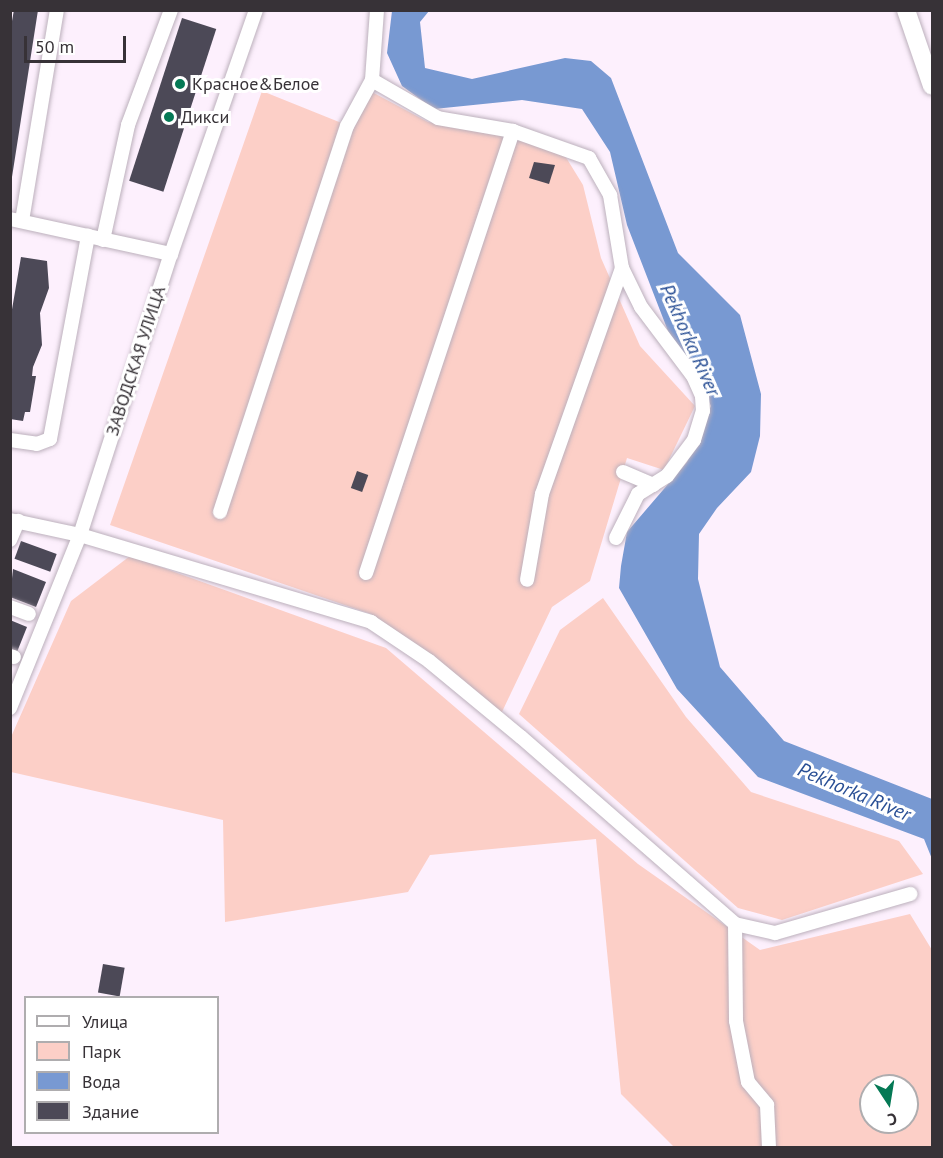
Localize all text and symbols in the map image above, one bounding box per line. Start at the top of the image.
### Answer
scale bar [27,24,129,62]
text: 50 m [35,35,74,58]
place label: Красное&Белое [192,73,319,95]
marker: Красное&Белое [173,77,187,91]
place label: Дикси [181,106,229,128]
marker: Дикси [162,110,176,124]
water label: Pekhorka River [655,280,725,400]
street label: ЗАВОДСКАЯ УЛИЦА [102,283,170,439]
water label: Pekhorka River [794,757,914,827]
legend [24,996,219,1134]
text: Улица [82,1010,128,1033]
text: Парк [82,1040,121,1063]
text: Вода [82,1070,121,1093]
north arrow [859,1074,919,1134]
text: Здание [82,1100,139,1123]
text: С [886,1109,899,1130]

